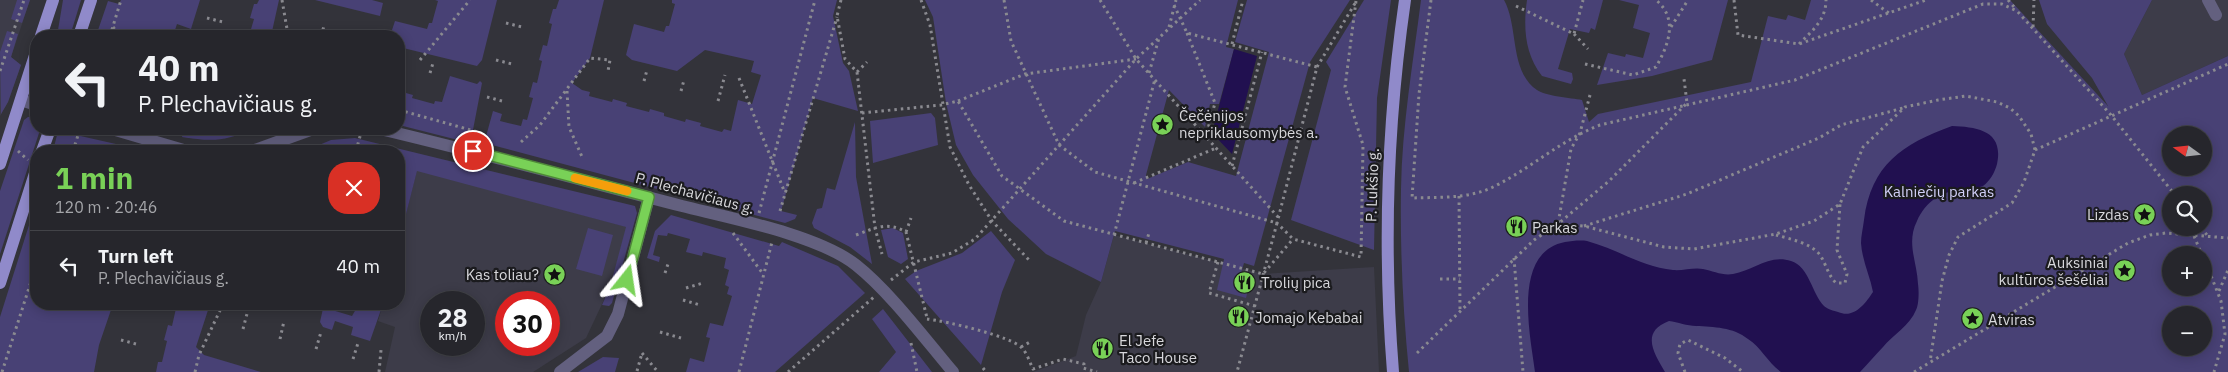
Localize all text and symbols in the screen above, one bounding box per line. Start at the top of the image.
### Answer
text: 40 m [138,45,220,91]
icon: left [55,50,120,115]
text: P. Plechavičiaus g. [138,89,318,118]
place label: Čečėnijos nepriklausomybės a. [1179,106,1318,142]
place icon: Čečėnijos nepriklausomybės a. [1151,112,1175,136]
north arrow [2162,126,2212,176]
map controls [2162,126,2212,356]
pin [452,130,494,172]
icon: arrive [459,137,487,165]
street label: P. Lukšio g. [1361,148,1383,222]
text: 1 min [55,158,133,197]
button: close [328,162,380,214]
street label: P. Plechavičiaus g. [633,168,757,218]
park label: Kalniečių parkas [1884,182,1994,201]
button: search [2162,186,2212,236]
text: 120 m · 20:46 [55,197,157,217]
place icon: Lizdas [2133,202,2157,226]
place label: Lizdas [2087,205,2129,224]
restaurant icon: Parkas [1504,215,1528,239]
place label: Parkas [1532,218,1578,237]
text: Turn left [98,244,174,268]
button: + [2162,246,2212,296]
icon: left [55,252,83,280]
position arrow [600,253,652,305]
place label: Auksiniai kultūros šešėliai [1999,253,2108,289]
text: 40 m [336,254,380,278]
place icon: Auksiniai kultūros šešėliai [2112,259,2136,283]
place icon: Kas toliau? [543,262,567,286]
place label: Kas toliau? [466,265,539,284]
text: P. Plechavičiaus g. [98,268,229,288]
restaurant icon: Trolių pica [1233,270,1257,294]
place label: Trolių pica [1261,273,1331,292]
speed limit sign: 30 [495,291,560,356]
text: 28 [437,301,468,334]
restaurant icon: Jomajo Kebabai [1227,305,1251,329]
button: − [2162,306,2212,356]
place icon: Atviras [1960,307,1984,331]
place label: Jomajo Kebabai [1255,308,1362,327]
place label: Atviras [1988,310,2035,329]
text: km/h [438,328,467,343]
place label: El Jefe Taco House [1119,331,1197,367]
restaurant icon: El Jefe Taco House [1091,337,1115,361]

